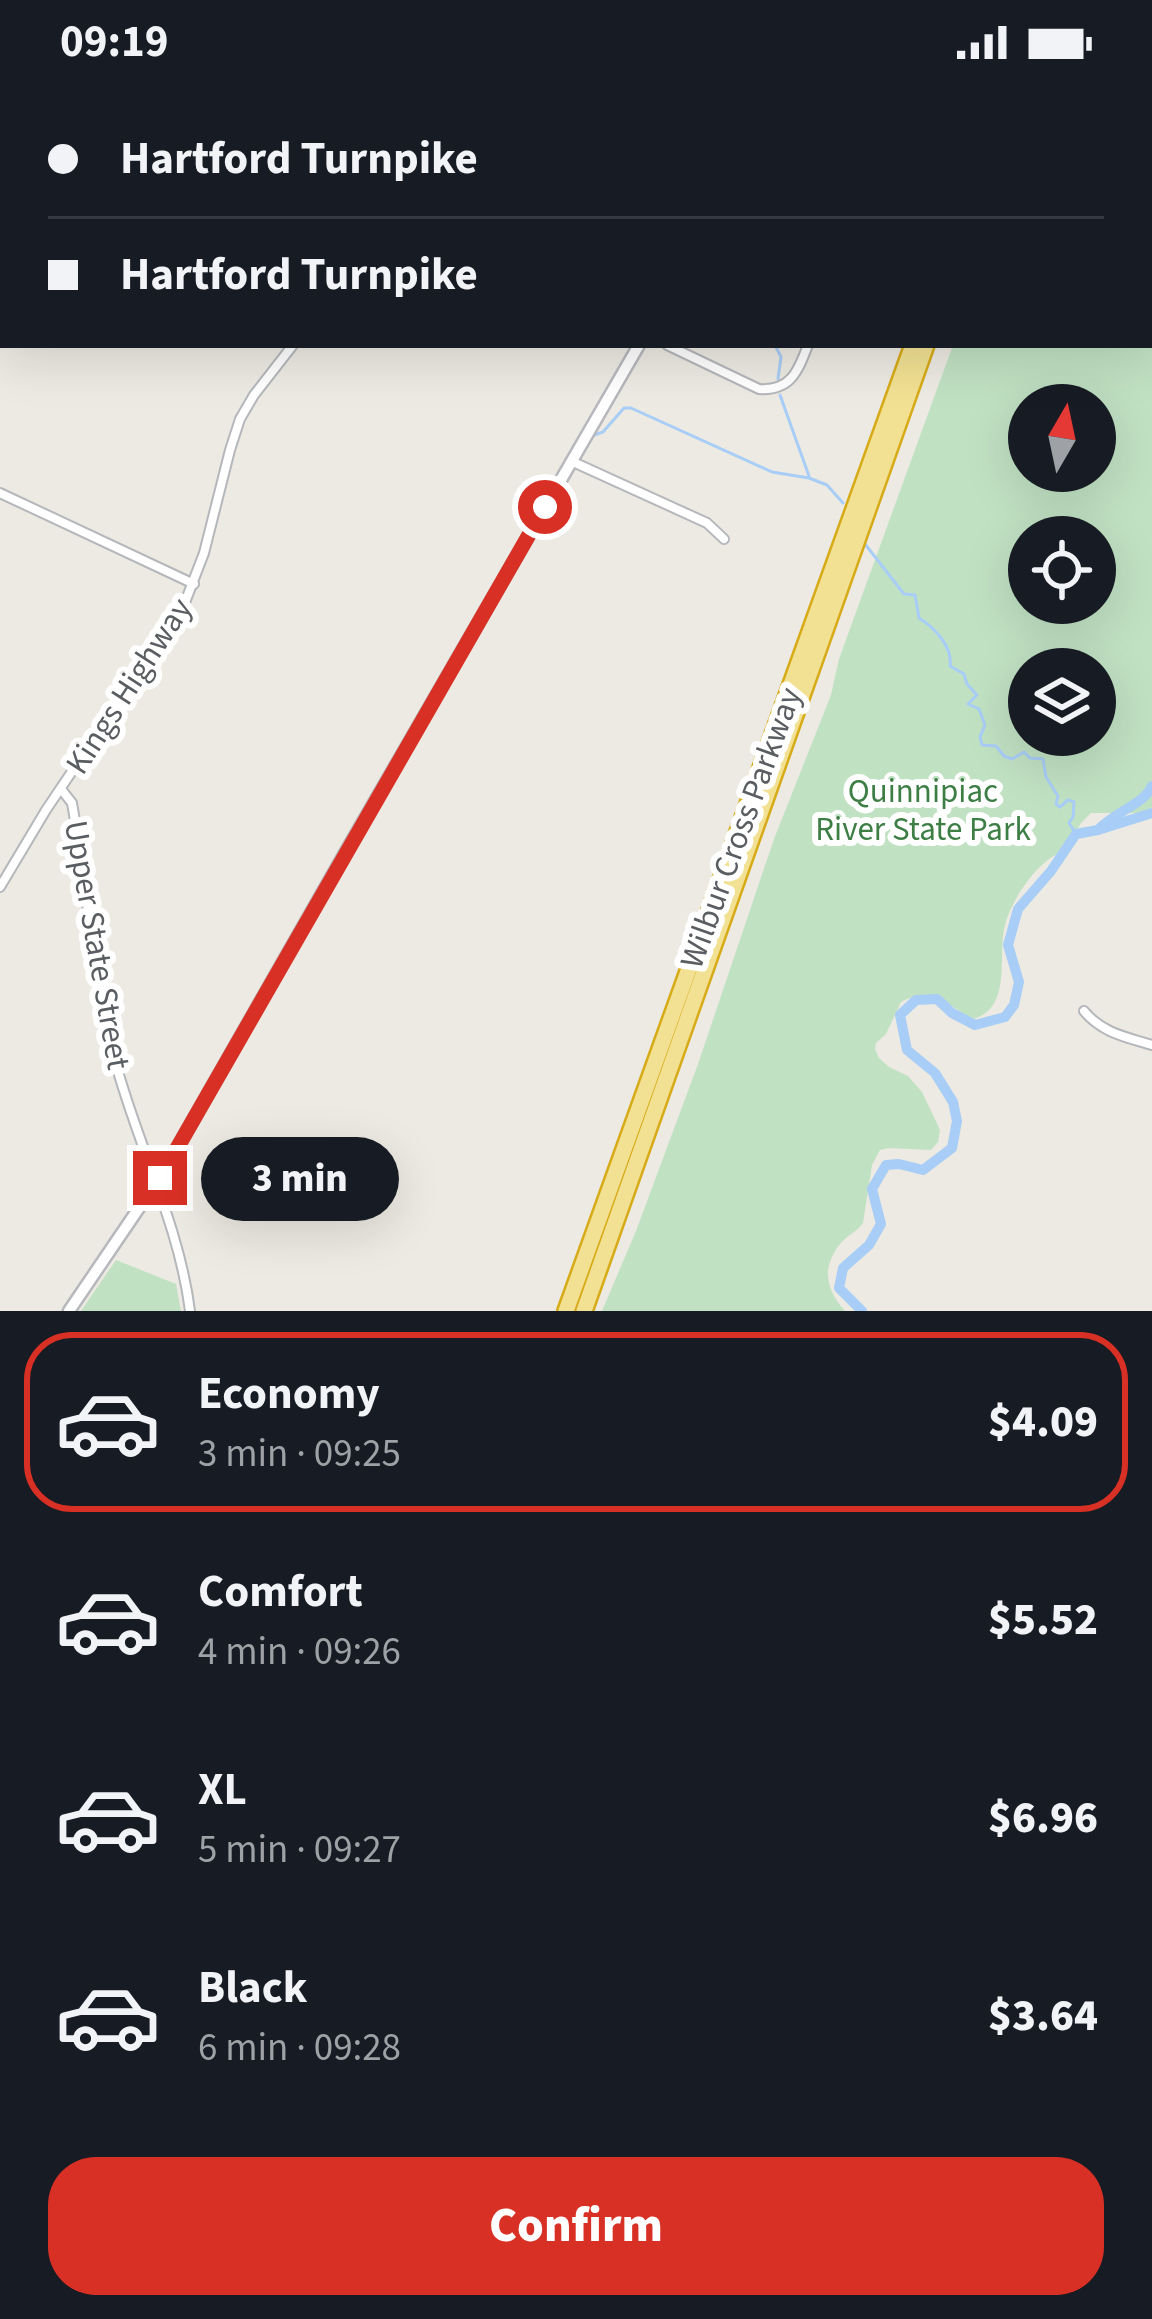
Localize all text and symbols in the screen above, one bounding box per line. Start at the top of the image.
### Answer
text: 09:19 [60,10,169,74]
text: Hartford Turnpike [120,127,478,191]
text: Hartford Turnpike [120,243,478,307]
north arrow [1008,384,1116,492]
map controls [1008,384,1116,756]
route start [518,480,572,534]
button: locate [1008,516,1116,624]
street label: Kings Highway [54,588,204,784]
button: layers [1008,648,1116,756]
street label: Wilbur Cross Parkway [668,680,814,975]
park label: Quinnipiac River State Park [815,768,1031,853]
street label: Upper State Street [52,817,142,1073]
callout: 3 min [202,1136,400,1220]
route end [133,1151,187,1205]
text: 3 min [252,1151,348,1207]
text: Economy [198,1362,380,1426]
icon: car [54,1368,162,1476]
text: $4.09 [988,1390,1098,1454]
text: 3 min · 09:25 [198,1426,401,1482]
text: Comfort [198,1560,363,1624]
icon: car [54,1566,162,1674]
text: $5.52 [988,1588,1098,1652]
text: 4 min · 09:26 [198,1624,401,1680]
text: XL [198,1758,247,1822]
icon: car [54,1764,162,1872]
text: $6.96 [988,1786,1098,1850]
text: 5 min · 09:27 [198,1822,401,1878]
text: Black [198,1956,308,2020]
icon: car [54,1962,162,2070]
text: $3.64 [988,1984,1098,2048]
text: 6 min · 09:28 [198,2020,401,2076]
button: Confirm [48,2157,1104,2295]

